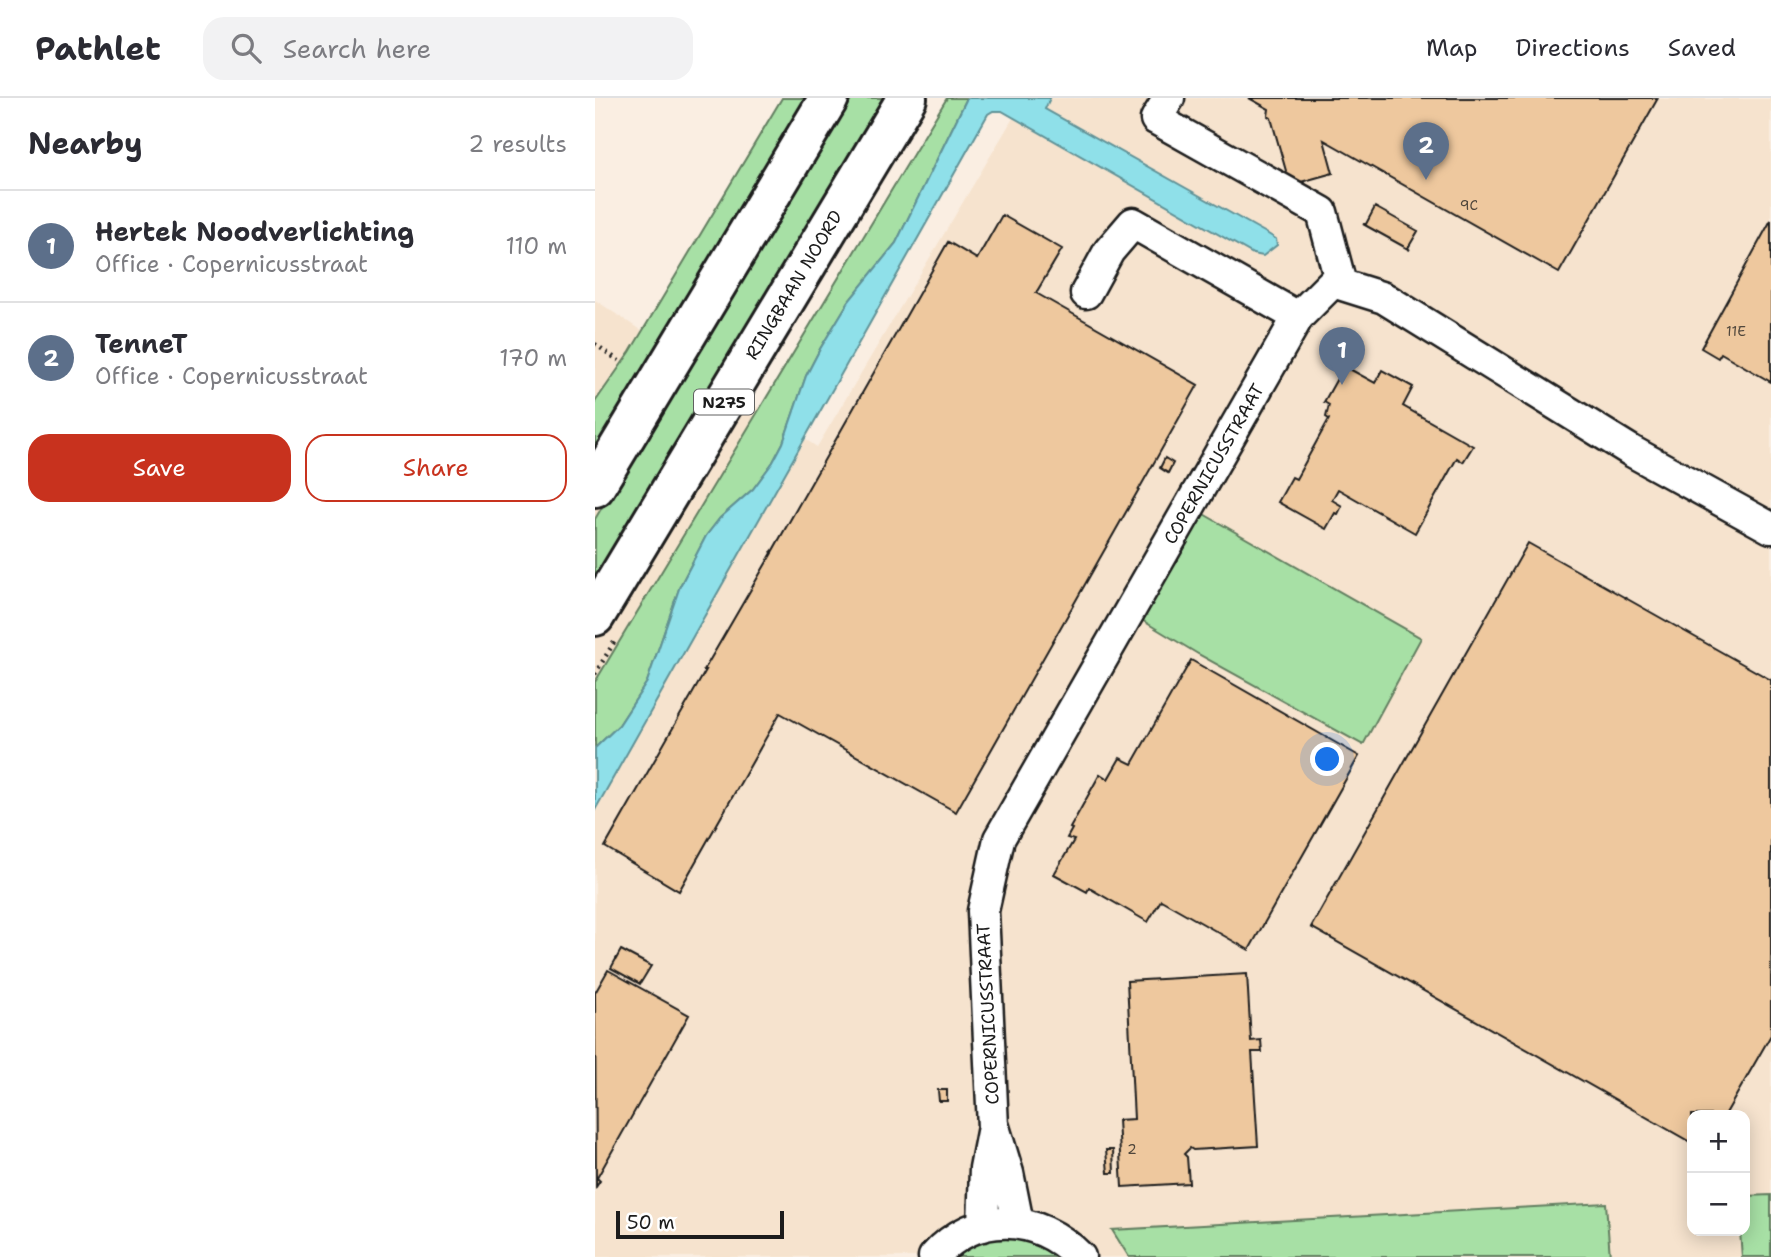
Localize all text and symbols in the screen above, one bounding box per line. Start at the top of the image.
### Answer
search box [203,17,693,80]
text: Pathlet [35,26,161,71]
icon: search [227,29,265,67]
text: Search here [283,31,431,66]
text: Map [1426,32,1477,64]
text: Directions [1515,32,1630,64]
text: Saved [1668,32,1736,64]
pin: 2 [1403,122,1449,180]
text: Nearby [28,123,143,164]
text: 2 results [468,129,567,159]
house number: 9C [1460,196,1478,214]
street label: RINGBAAN NOORD [740,206,848,364]
text: Hertek Noodverlichting [95,214,414,249]
text: 1 [46,231,56,261]
text: 110 m [505,231,567,261]
text: Office · Copernicusstraat [95,249,368,279]
house number: 11E [1726,322,1746,340]
text: TenneT [95,326,188,361]
pin: 1 [1319,327,1365,385]
text: 2 [43,343,59,373]
text: 170 m [499,343,567,373]
text: Office · Copernicusstraat [95,361,368,391]
street label: COPERNICUSSTRAAT [1158,379,1270,549]
road number: N275 [694,390,754,414]
button: Save [28,434,291,502]
button: Share [305,434,567,502]
your location [1310,742,1344,776]
street label: COPERNICUSSTRAAT [971,923,1005,1105]
map controls [1687,1110,1750,1236]
button: + [1687,1110,1750,1173]
house number: 2 [1127,1140,1137,1158]
button: − [1687,1173,1750,1236]
scale bar [616,1208,784,1240]
text: 50 m [627,1210,675,1235]

